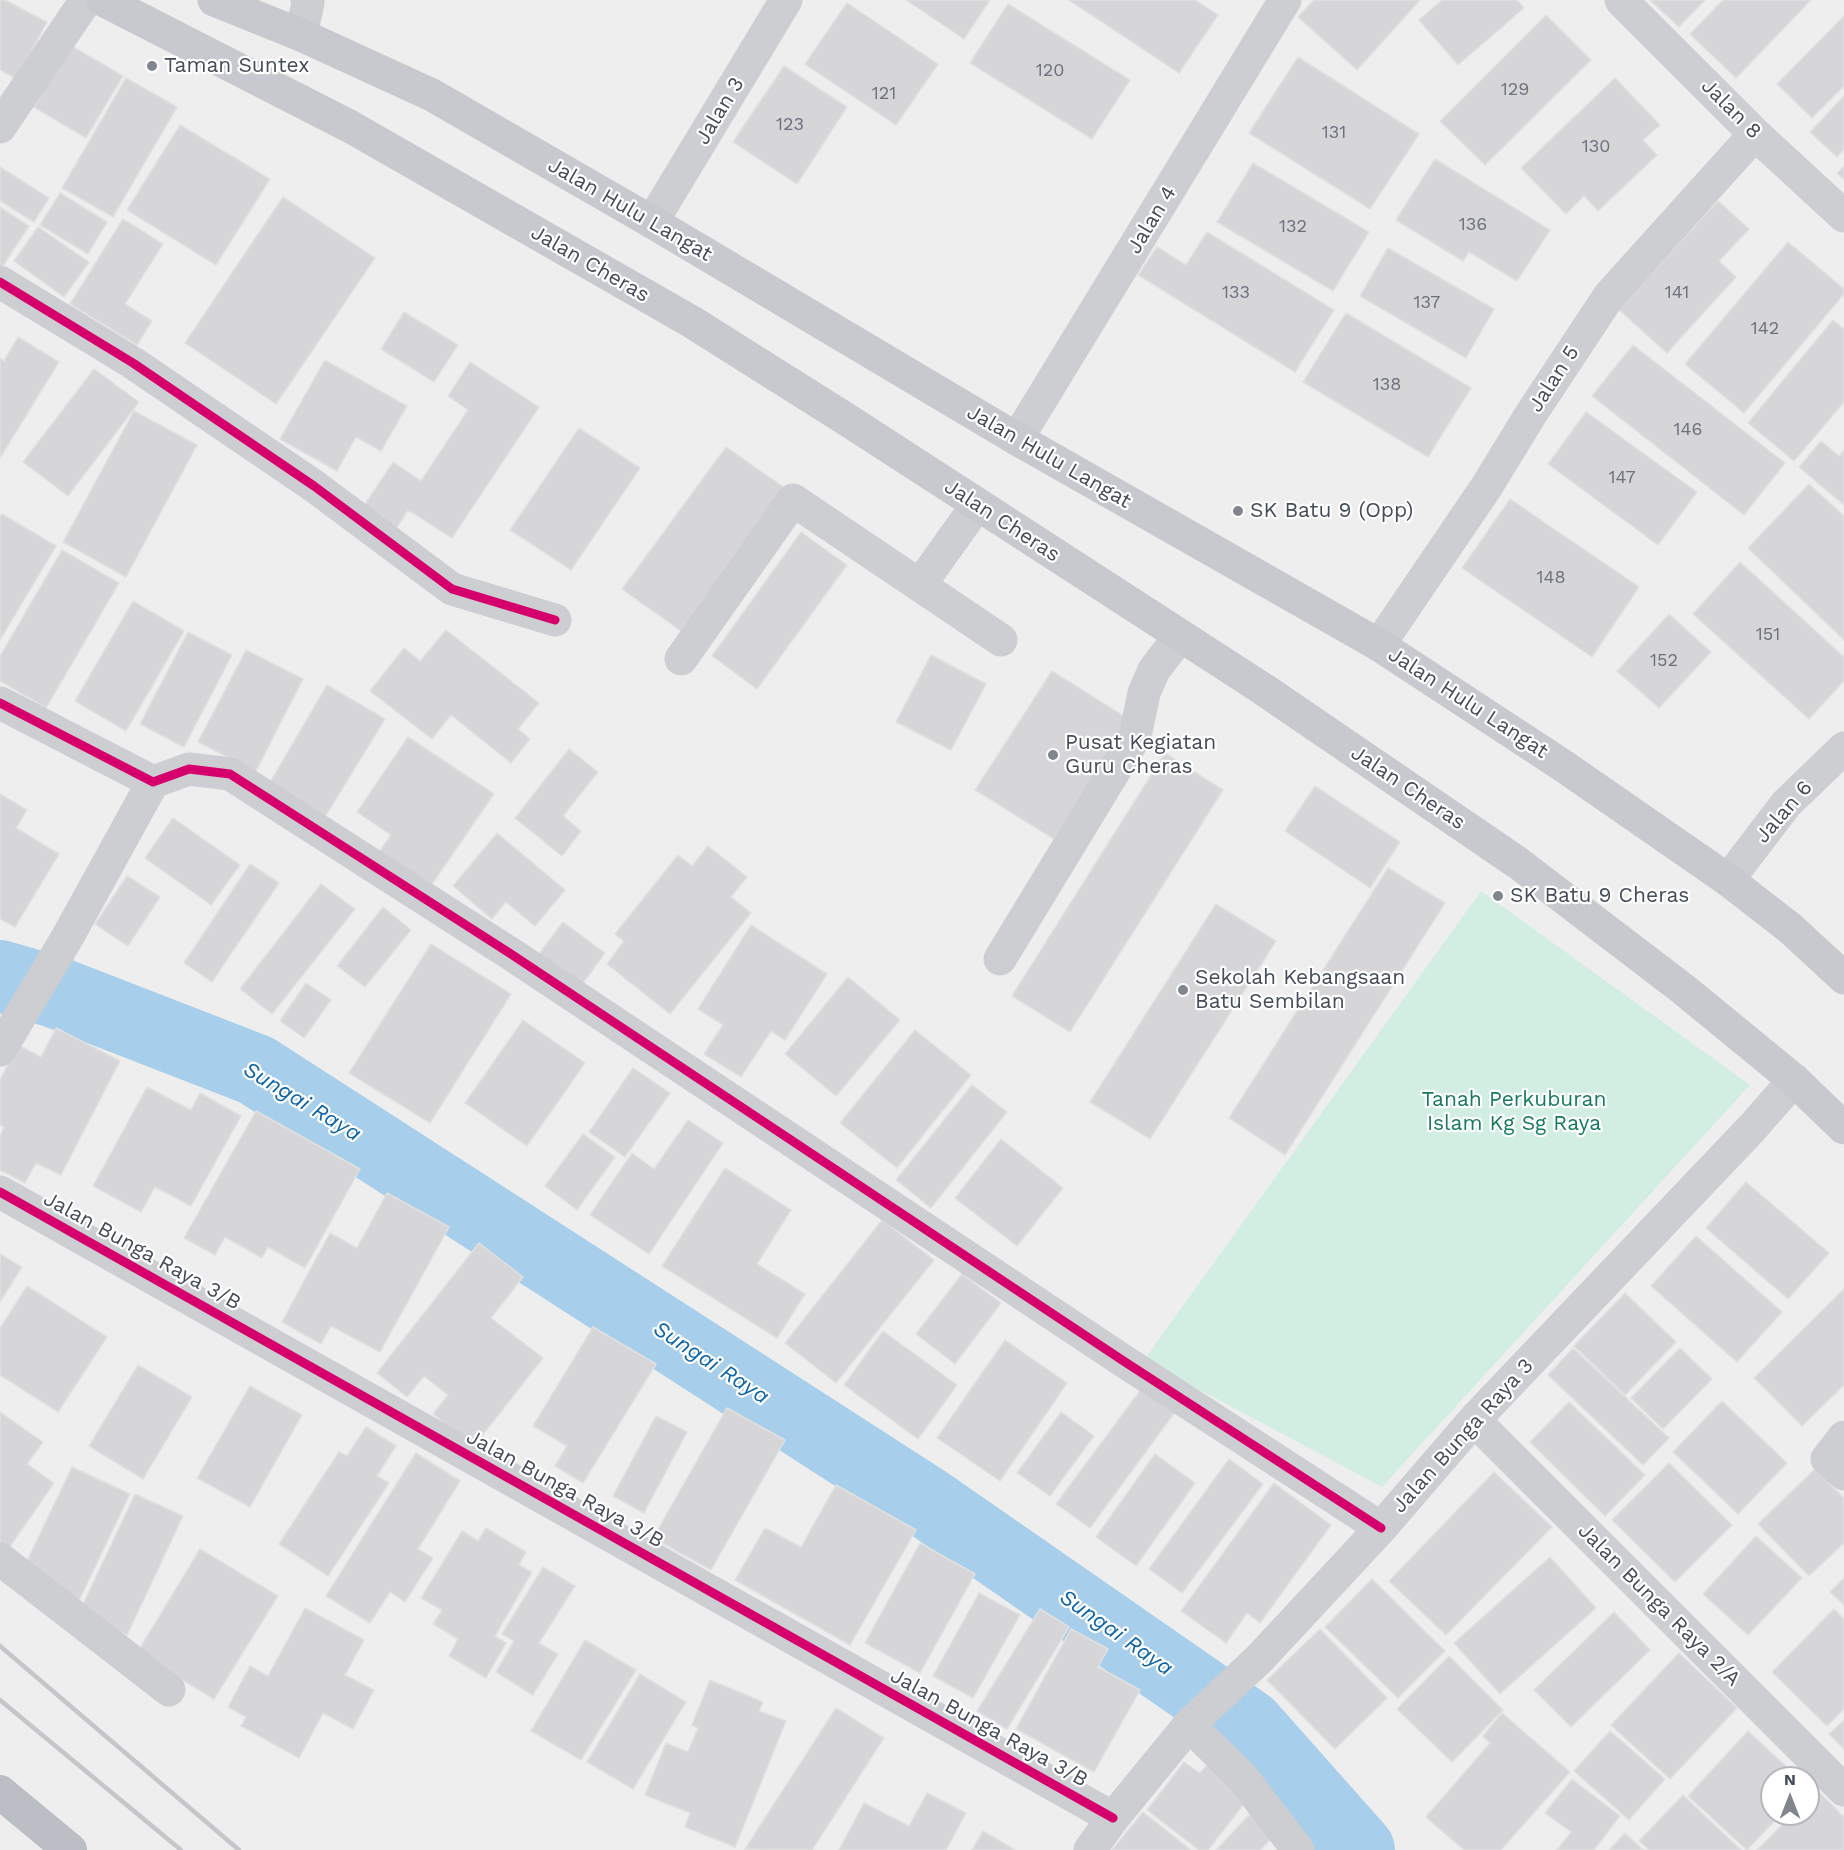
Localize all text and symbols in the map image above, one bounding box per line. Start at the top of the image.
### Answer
place label: Taman Suntex [164,53,309,79]
marker: Taman Suntex [145,59,159,73]
house number: 120 [1036,60,1064,82]
street label: Jalan 3 [690,73,750,149]
street label: Jalan 8 [1696,74,1766,144]
house number: 129 [1501,79,1529,101]
house number: 121 [872,83,896,105]
house number: 123 [776,114,804,136]
house number: 131 [1322,122,1346,144]
house number: 130 [1582,136,1610,158]
street label: Jalan Hulu Langat [543,153,717,267]
street label: Jalan 4 [1122,181,1182,259]
house number: 136 [1459,214,1487,236]
house number: 132 [1279,216,1307,238]
street label: Jalan Cheras [526,220,654,308]
house number: 133 [1222,282,1250,304]
house number: 141 [1665,282,1689,304]
house number: 137 [1414,292,1440,314]
house number: 142 [1751,318,1779,340]
street label: Jalan 5 [1523,341,1585,417]
house number: 138 [1373,374,1401,396]
street label: Jalan Hulu Langat [962,400,1136,514]
house number: 146 [1674,419,1702,441]
house number: 147 [1608,467,1636,489]
street label: Jalan Cheras [940,474,1064,568]
place label: SK Batu 9 (Opp) [1250,498,1413,524]
marker: SK Batu 9 (Opp) [1231,504,1245,518]
house number: 148 [1536,567,1566,589]
house number: 151 [1756,624,1780,646]
street label: Jalan Hulu Langat [1383,642,1553,764]
house number: 152 [1650,650,1678,672]
place label: Pusat Kegiatan Guru Cheras [1065,730,1216,780]
street label: Jalan Cheras [1346,740,1470,836]
marker: Pusat Kegiatan Guru Cheras [1046,748,1060,762]
street label: Jalan 6 [1750,776,1818,848]
place label: SK Batu 9 Cheras [1510,883,1689,909]
marker: SK Batu 9 Cheras [1491,889,1505,903]
place label: Sekolah Kebangsaan Batu Sembilan [1195,965,1405,1015]
marker: Sekolah Kebangsaan Batu Sembilan [1176,983,1190,997]
water label: Sungai Raya [238,1057,366,1147]
park label: Tanah Perkuburan Islam Kg Sg Raya [1422,1087,1606,1137]
street label: Jalan Bunga Raya 3/B [39,1186,245,1316]
water label: Sungai Raya [648,1316,774,1410]
street label: Jalan Bunga Raya 3 [1387,1354,1539,1518]
street label: Jalan Bunga Raya 3/B [462,1424,668,1554]
street label: Jalan Bunga Raya 2/A [1572,1518,1746,1692]
water label: Sungai Raya [1054,1584,1178,1682]
street label: Jalan Bunga Raya 3/B [886,1663,1092,1793]
north arrow [1760,1766,1820,1826]
text: N [1784,1770,1796,1789]

